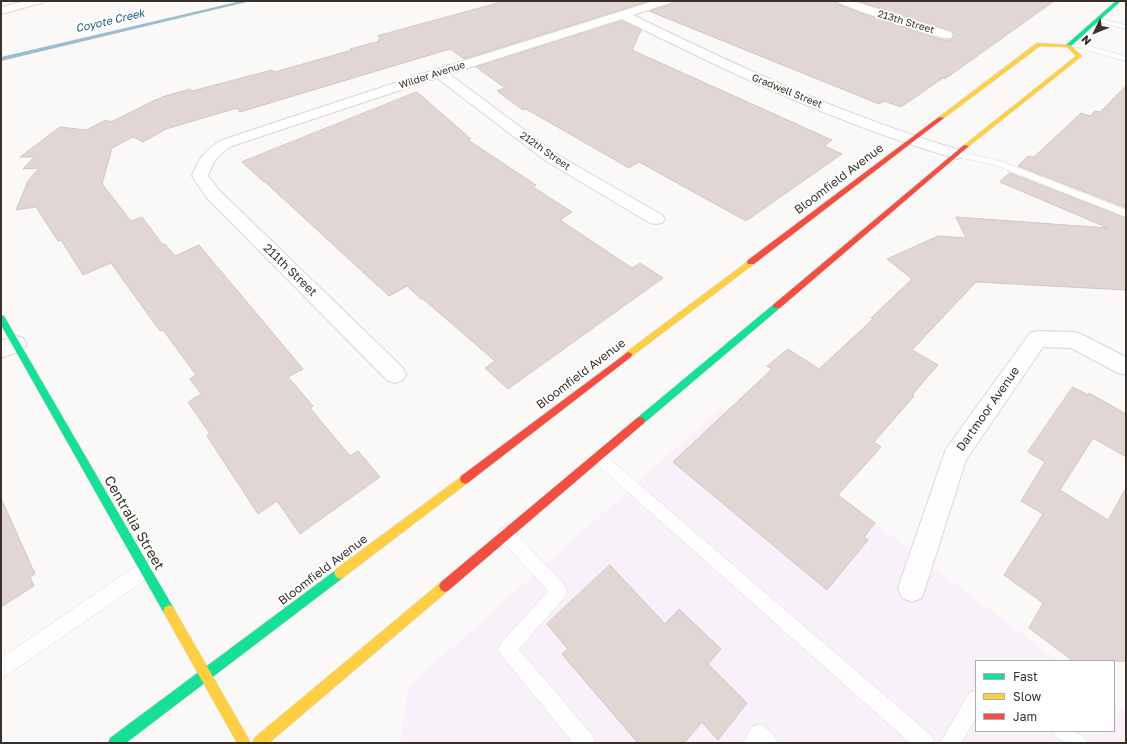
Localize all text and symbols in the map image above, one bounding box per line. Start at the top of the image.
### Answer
water label: Coyote Creek [74,7,146,35]
street label: 213th Street [876,8,936,36]
north arrow [1075,12,1115,52]
text: N [1078,33,1093,48]
street label: Wilder Avenue [397,59,467,91]
street label: Gradwell Street [750,71,824,111]
street label: 212th Street [518,129,572,173]
street label: Bloomfield Avenue [792,141,886,217]
street label: 211th Street [260,241,320,299]
street label: Bloomfield Avenue [534,336,628,412]
street label: Dartmoor Avenue [953,364,1023,454]
street label: Centralia Street [100,473,168,573]
street label: Bloomfield Avenue [276,532,370,608]
legend [975,660,1115,732]
text: Fast [1013,669,1038,684]
text: Slow [1013,689,1041,704]
text: Jam [1013,709,1037,724]

